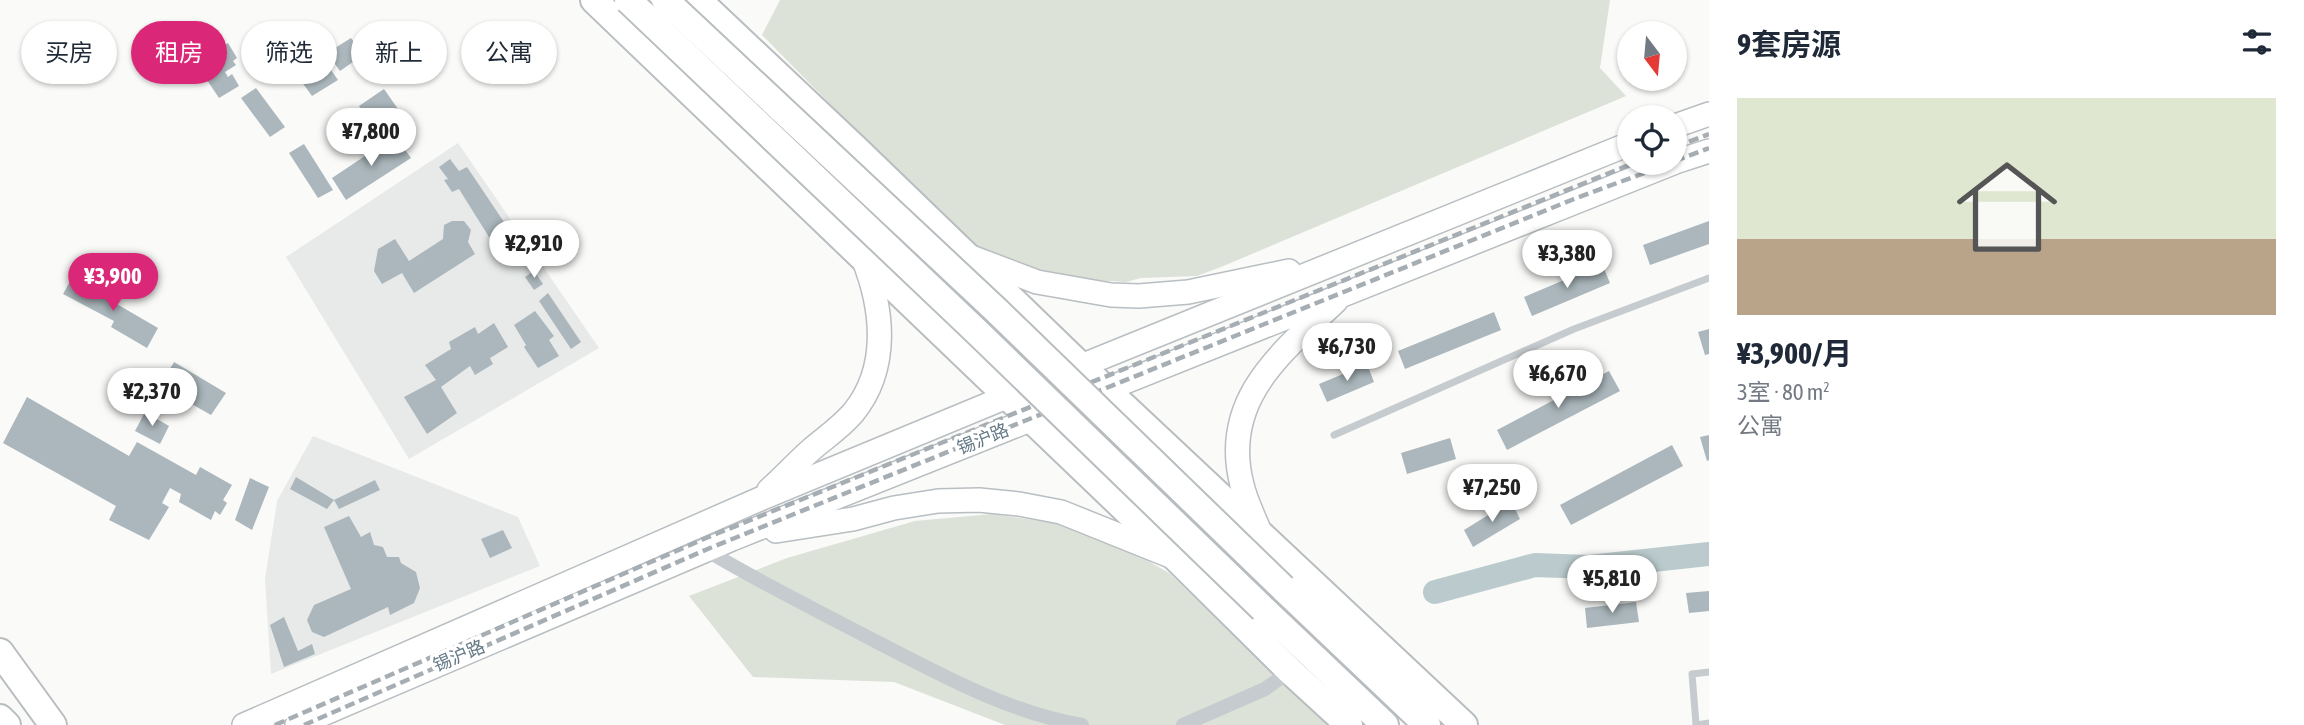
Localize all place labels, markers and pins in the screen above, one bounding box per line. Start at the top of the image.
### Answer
pin: ¥7,800 [314,108,428,168]
pin: ¥2,910 [477,220,591,280]
pin: ¥3,380 [1510,230,1624,290]
pin: ¥3,900 [56,254,170,313]
pin: ¥6,730 [1290,324,1404,383]
pin: ¥6,670 [1501,350,1615,410]
pin: ¥2,370 [95,368,209,428]
pin: ¥7,250 [1435,464,1549,524]
pin: ¥5,810 [1555,556,1669,615]

